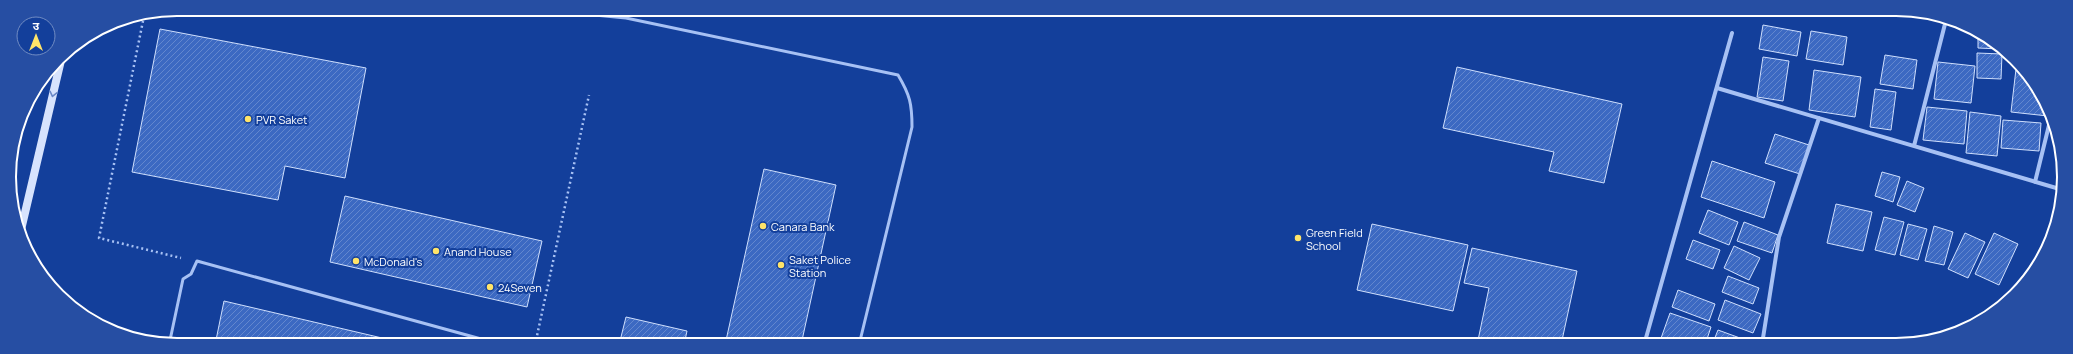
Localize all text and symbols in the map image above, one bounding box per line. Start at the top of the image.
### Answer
north arrow [16,16,56,56]
text: उ [33,18,40,33]
one-way arrow [49,91,57,97]
place label: PVR Saket [256,112,308,127]
marker: PVR Saket [243,114,253,124]
place label: Canara Bank [771,219,835,234]
marker: Canara Bank [758,221,768,231]
place label: Green Field School [1306,225,1363,253]
marker: Green Field School [1293,233,1303,243]
place label: Anand House [444,244,512,259]
marker: Anand House [431,246,441,256]
place label: Saket Police Station [789,252,851,280]
place label: McDonald's [364,254,422,269]
marker: McDonald's [351,256,361,266]
marker: Saket Police Station [776,260,786,270]
place label: 24Seven [498,280,542,295]
marker: 24Seven [485,282,495,292]

